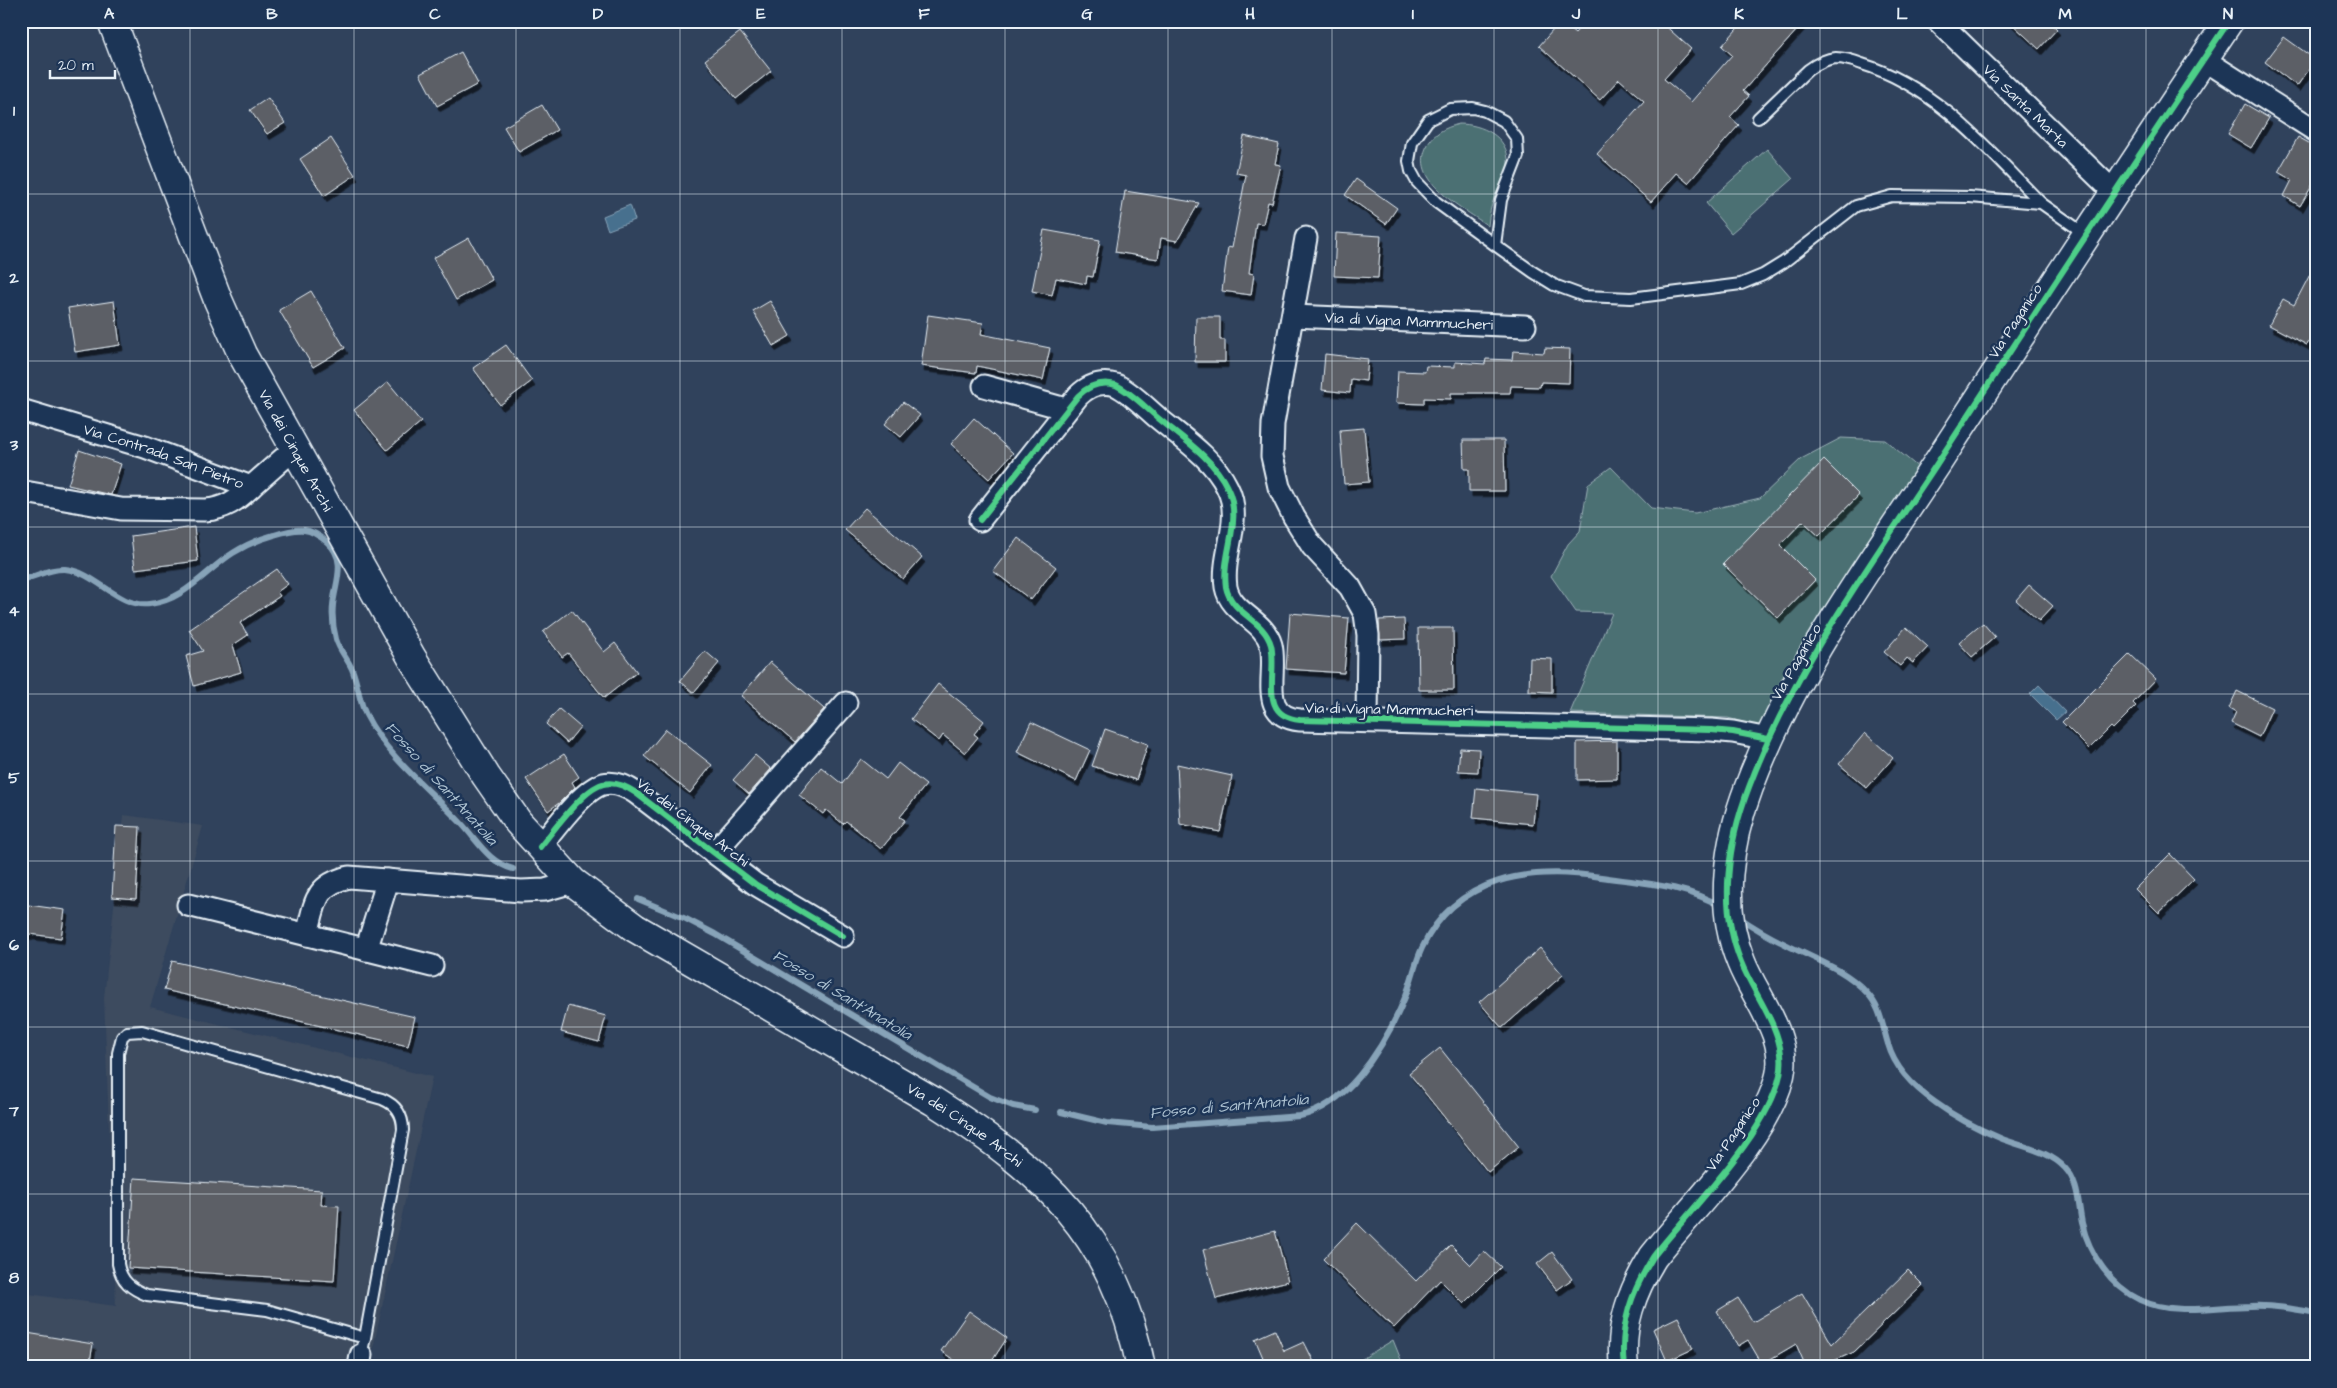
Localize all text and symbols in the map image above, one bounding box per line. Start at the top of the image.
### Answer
text: A [104,3,115,25]
text: B [266,3,278,25]
text: C [429,3,441,25]
text: D [593,3,604,25]
text: E [756,3,766,25]
text: F [918,3,930,25]
text: G [1081,3,1093,25]
text: H [1245,3,1255,25]
text: I [1412,3,1414,25]
text: J [1571,3,1581,25]
text: K [1734,3,1744,25]
text: L [1896,3,1908,25]
text: M [2058,3,2072,25]
text: N [2223,3,2233,25]
scale bar [50,48,115,80]
text: 20 m [58,55,94,76]
street label: Via Santa Marta [1978,60,2073,153]
text: 1 [13,100,16,122]
text: 2 [8,267,19,289]
street label: Via Paganico [1983,279,2049,363]
street label: Via di Vigna Mammucheri [1324,307,1494,336]
street label: Via dei Cinque Archi [253,386,338,516]
street label: Via Contrada San Pietro [81,419,247,495]
text: 3 [9,434,19,456]
text: 4 [9,600,20,622]
street label: Via Paganico [1766,619,1828,705]
street label: Via di Vigna Mammucheri [1305,698,1474,722]
water label: Fosso di Sant'Anatolia [380,717,503,851]
text: 5 [8,767,20,789]
street label: Via dei Cinque Archi [632,773,754,872]
text: 6 [9,934,19,956]
water label: Fosso di Sant'Anatolia [769,944,917,1046]
street label: Via dei Cinque Archi [903,1078,1028,1172]
water label: Fosso di Sant'Anatolia [1149,1088,1310,1124]
street label: Via Paganico [1701,1092,1767,1176]
text: 7 [8,1100,19,1122]
text: 8 [9,1267,20,1289]

